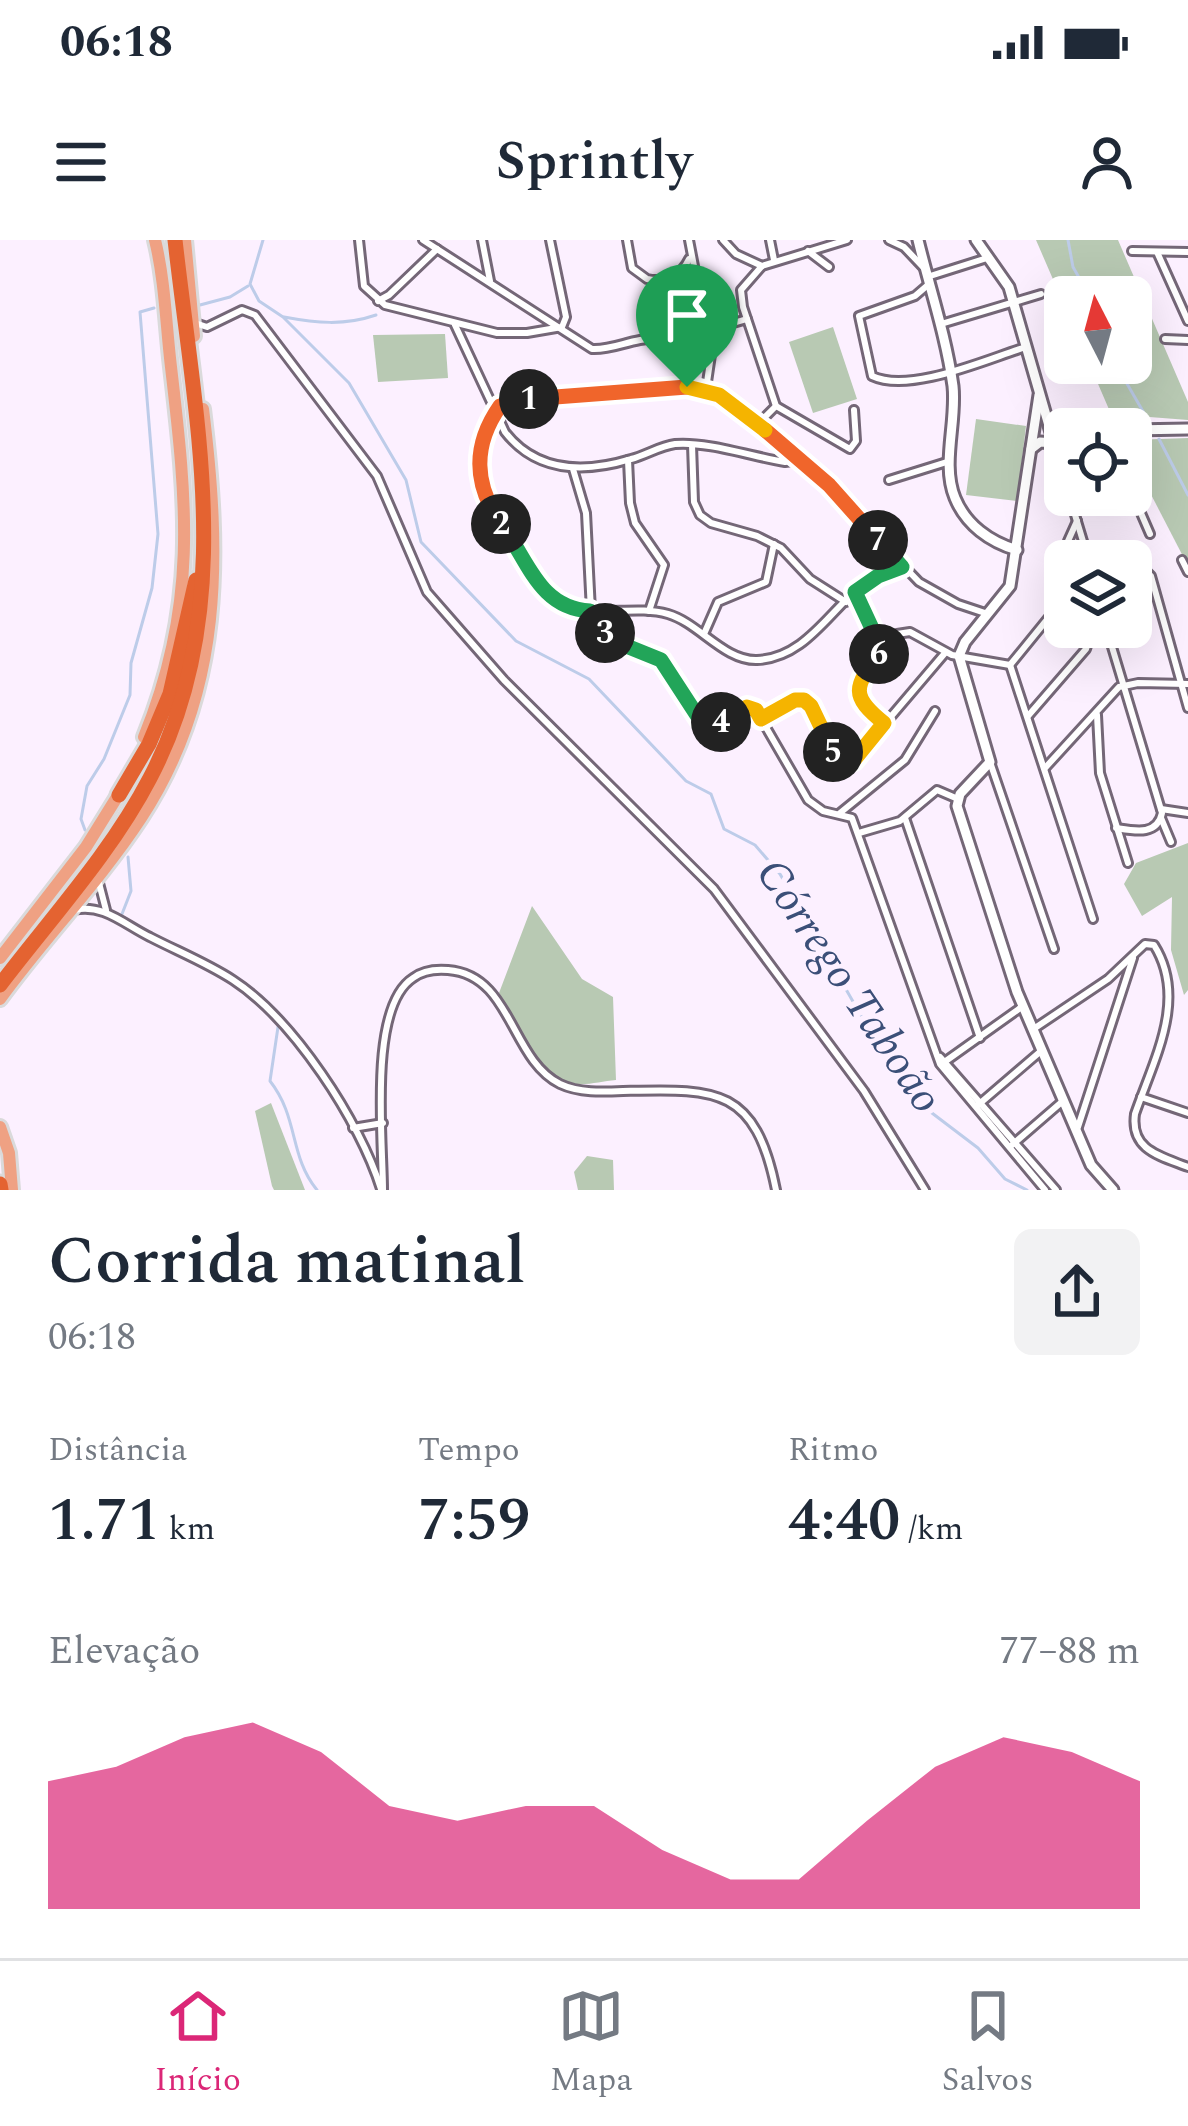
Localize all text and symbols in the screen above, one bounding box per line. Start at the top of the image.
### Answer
text: 06:18 [60,8,173,77]
text: Sprintly [496,121,692,203]
icon: menu [48,129,114,195]
icon: person [1074,129,1140,195]
pin [636,264,738,387]
north arrow [1044,276,1152,384]
map controls [1044,276,1152,648]
icon: arrive [654,282,720,348]
pin: 1 [499,369,559,429]
text: 1 [520,374,538,424]
button: locate [1044,408,1152,516]
pin: 2 [471,494,531,554]
text: 2 [492,499,510,549]
pin: 7 [848,510,908,570]
text: 7 [869,515,887,565]
button: layers [1044,540,1152,648]
pin: 3 [575,603,635,663]
text: 3 [596,608,614,658]
pin: 6 [849,624,909,684]
text: 6 [870,629,888,679]
pin: 4 [691,692,751,752]
text: 4 [712,697,730,747]
pin: 5 [803,722,863,782]
text: 5 [824,727,842,777]
water label: Córrego Taboão [738,845,960,1128]
text: Corrida matinal [48,1212,526,1313]
button: share [1014,1229,1140,1355]
text: 06:18 [48,1308,136,1367]
text: Distância [48,1425,187,1475]
text: Tempo [418,1425,520,1475]
text: Ritmo [788,1425,878,1475]
text: 1.71 [48,1475,160,1567]
text: 7:59 [418,1475,530,1567]
text: 4:40 [788,1475,900,1567]
text: km [160,1504,215,1554]
text: /km [900,1504,963,1554]
text: Elevação [48,1622,200,1681]
text: 77–88 m [999,1622,1140,1681]
tab: Início [155,1983,241,2105]
tab: Mapa [550,1983,633,2105]
tab: Salvos [942,1983,1033,2105]

